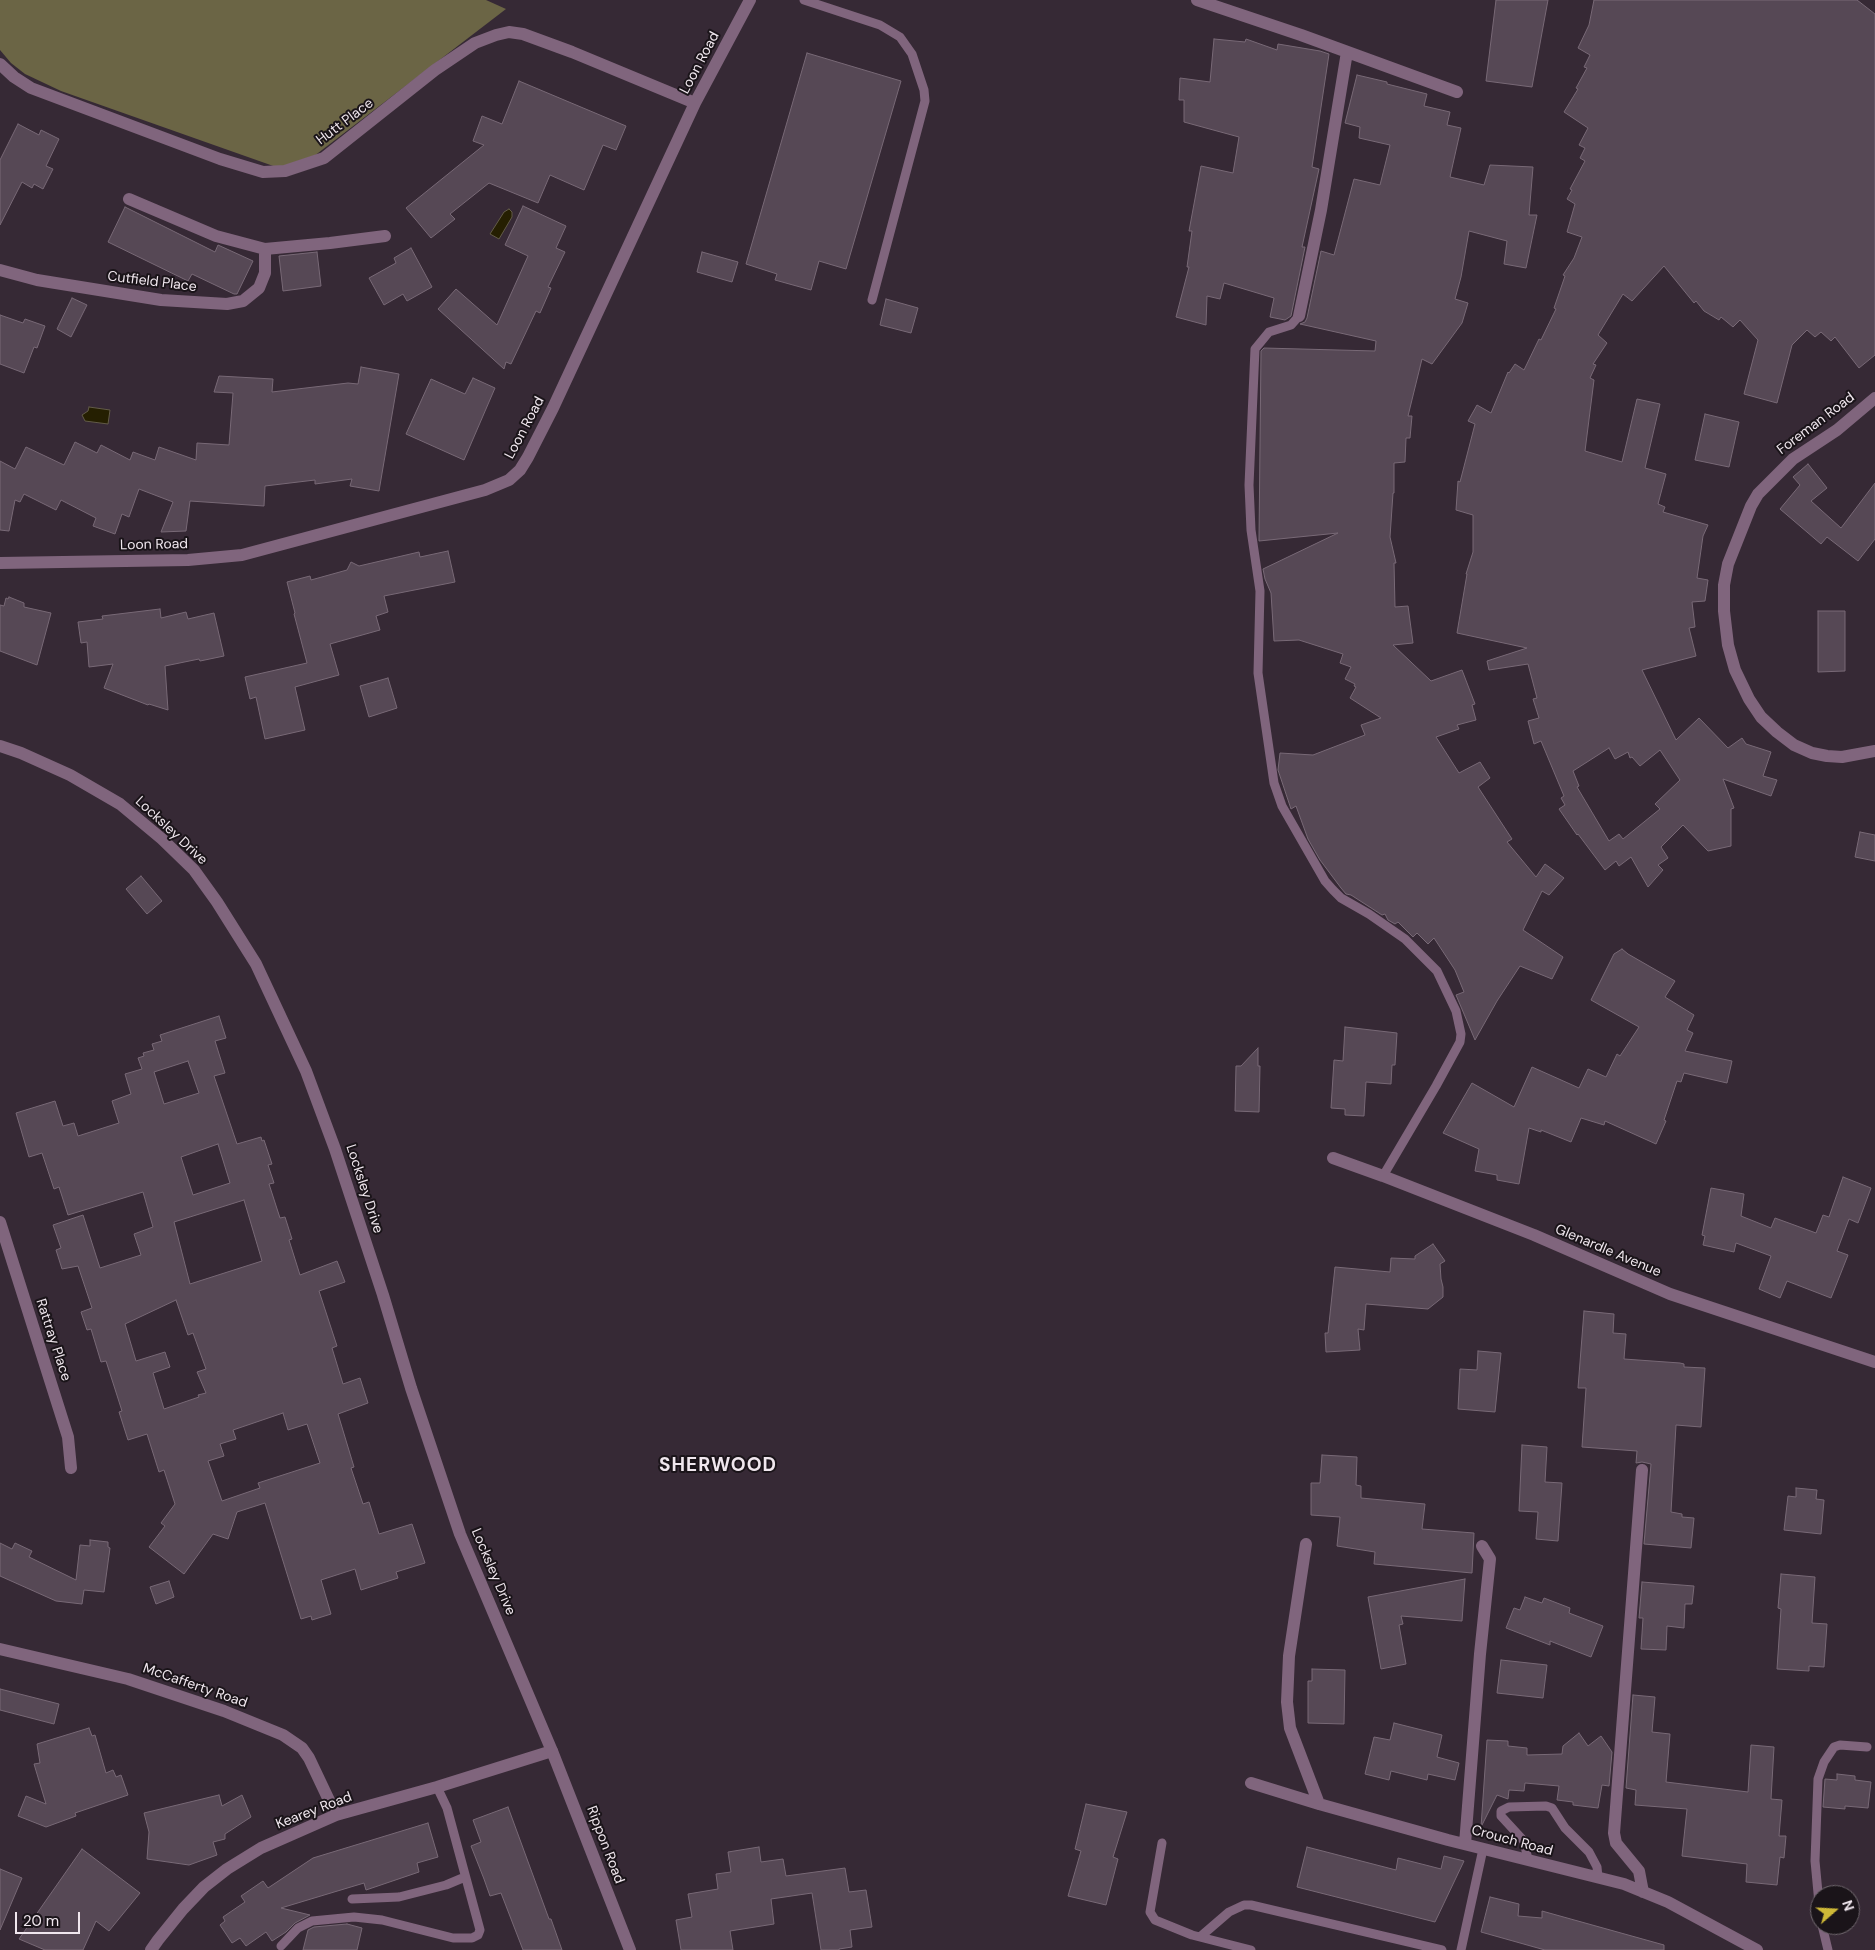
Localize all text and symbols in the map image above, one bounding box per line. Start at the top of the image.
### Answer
street label: Loon Road [677,29,723,97]
street label: Hutt Place [313,95,377,149]
street label: Cutfield Place [106,268,198,296]
street label: Foreman Road [1774,389,1858,459]
street label: Loon Road [502,394,548,462]
street label: Loon Road [120,536,188,554]
street label: Locksley Drive [131,793,211,869]
street label: Locksley Drive [342,1142,386,1236]
street label: Glenardle Avenue [1553,1221,1663,1281]
street label: Rattray Place [32,1297,74,1383]
district label: SHERWOOD [658,1455,778,1477]
street label: Locksley Drive [467,1526,519,1618]
street label: McCafferty Road [141,1660,249,1712]
street label: Kearey Road [274,1789,354,1833]
street label: Rippon Road [582,1804,628,1886]
street label: Crouch Road [1469,1822,1555,1860]
north arrow [1810,1885,1860,1935]
text: N [1838,1898,1858,1913]
scale bar [18,1902,82,1934]
text: 20 m [23,1911,59,1931]

